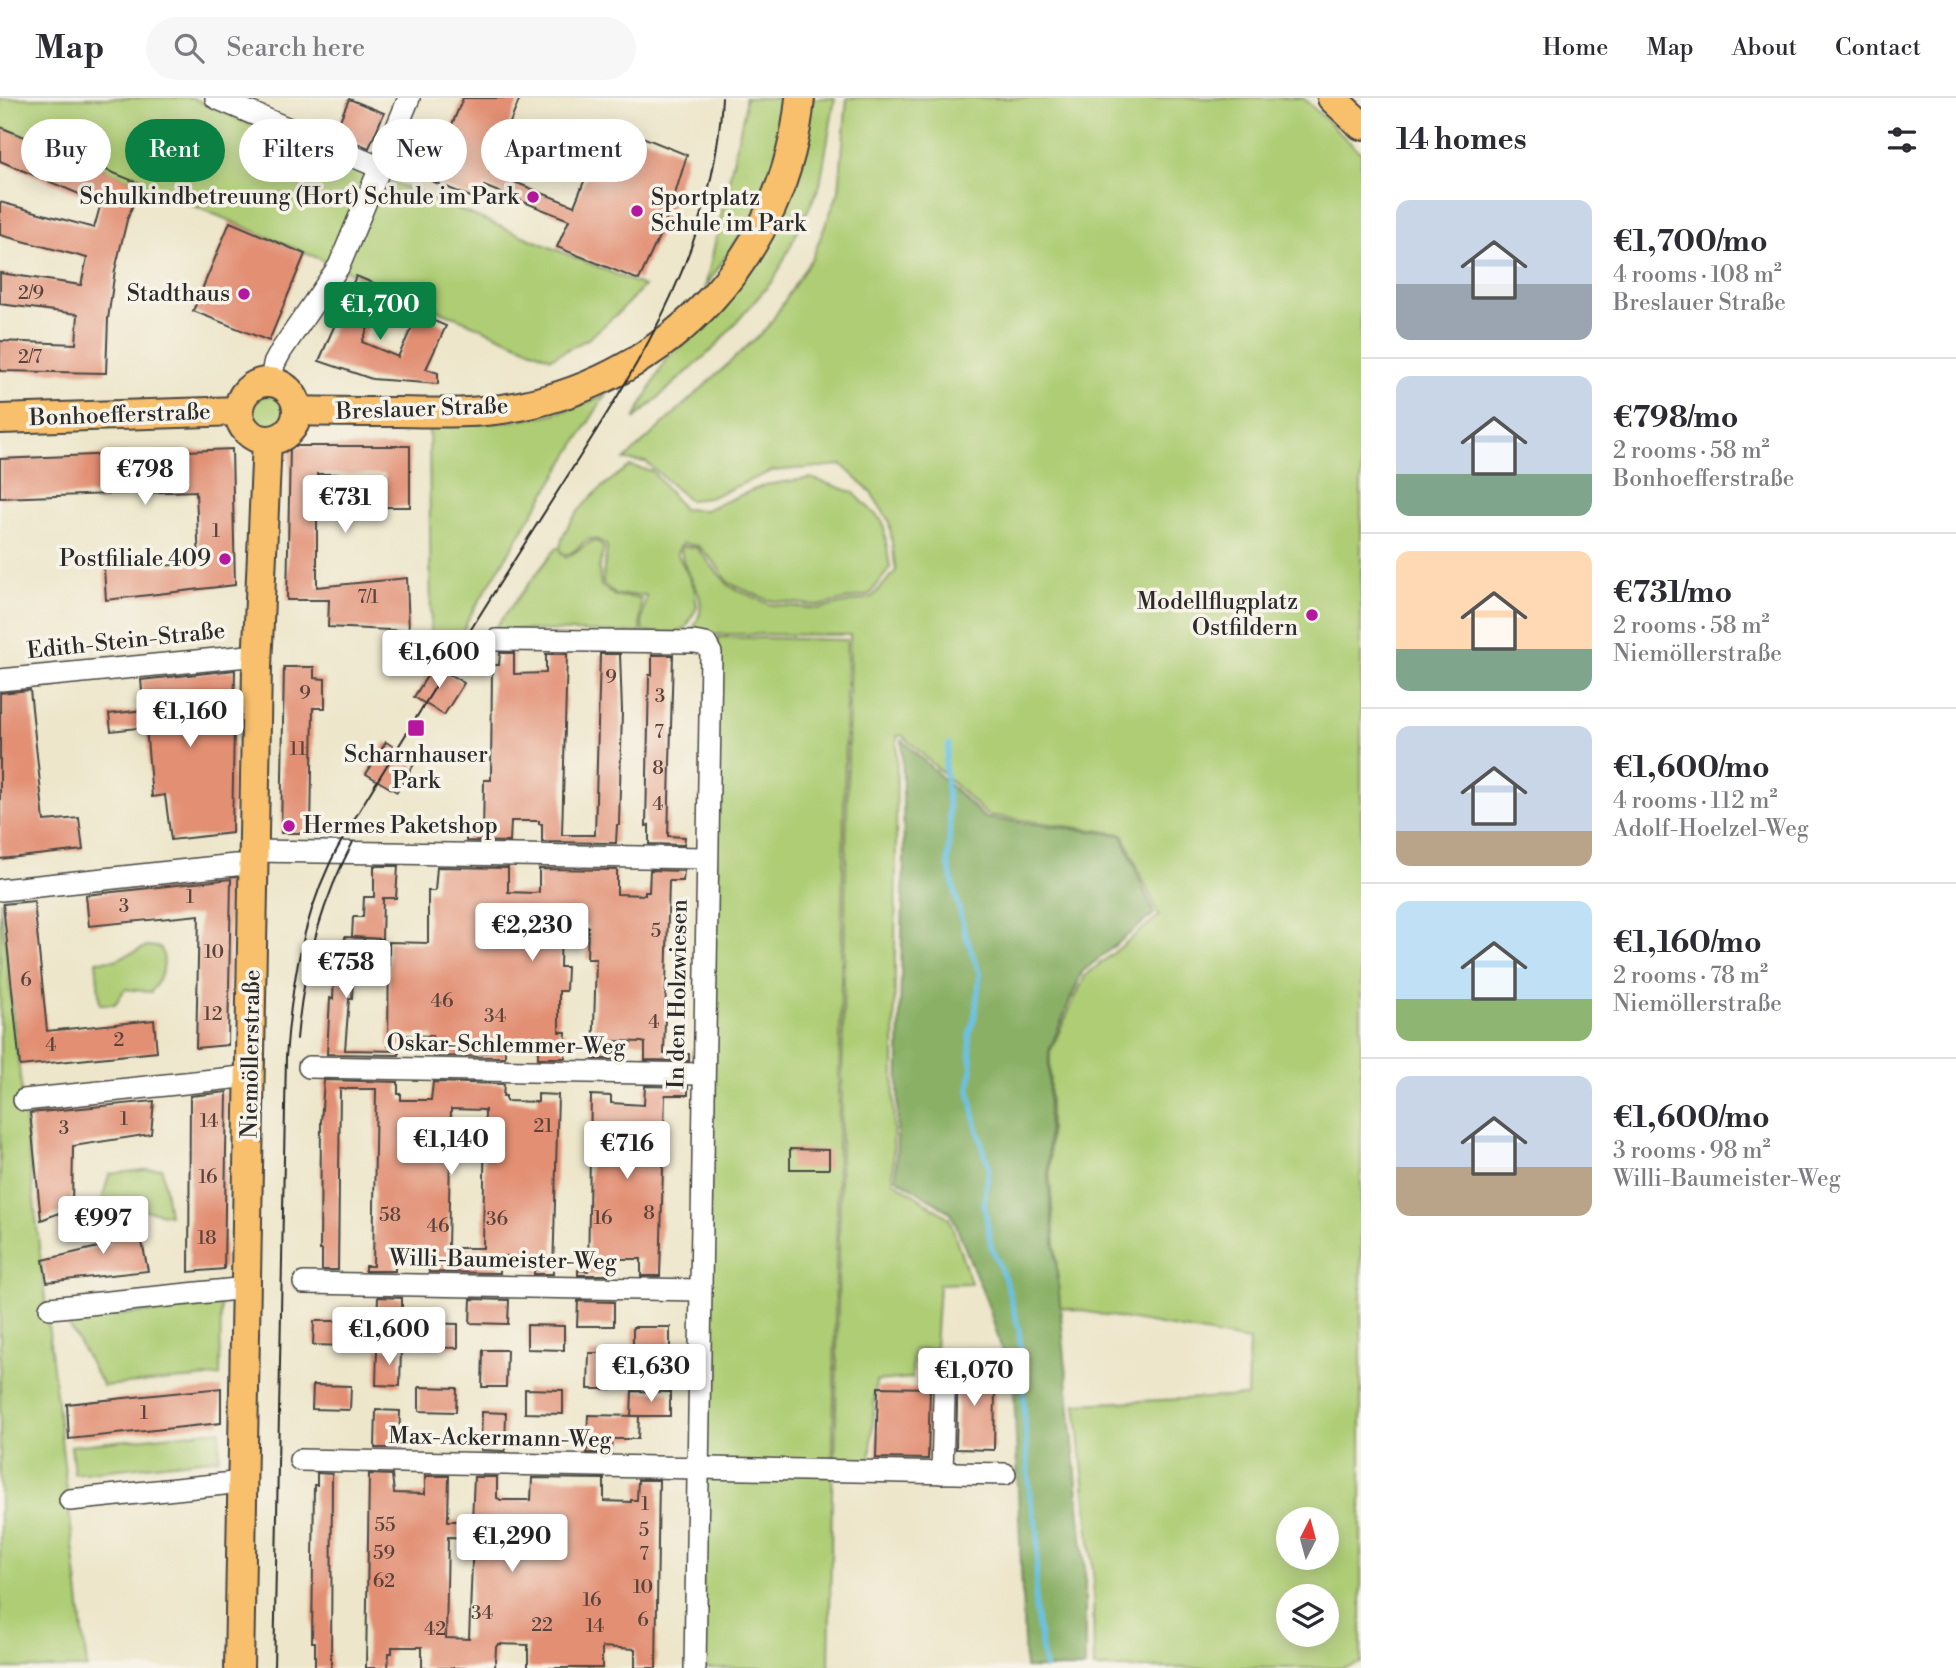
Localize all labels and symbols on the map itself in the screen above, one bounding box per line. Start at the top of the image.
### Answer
place label: Schulkindbetreuung (Hort) Schule im Park [80,183,520,211]
place label: Sportplatz Schule im Park [651,184,807,238]
marker: Schulkindbetreuung (Hort) Schule im Park [525,189,541,205]
marker: Sportplatz Schule im Park [629,203,645,219]
place label: Stadthaus [127,280,230,308]
house number: 2/9 [18,281,44,305]
pin: €1,700 [323,282,437,342]
marker: Stadthaus [236,286,252,302]
house number: 2/7 [18,345,42,369]
street label: Breslauer Straße [334,392,509,426]
street label: Bonhoefferstraße [28,398,211,432]
pin: €798 [104,448,186,507]
pin: €731 [304,476,386,535]
house number: 1 [212,519,220,543]
place label: Postfiliale 409 [59,545,211,573]
marker: Postfiliale 409 [217,551,233,567]
house number: 7/1 [357,585,379,609]
place label: Modellflugplatz Ostfildern [1137,588,1298,642]
marker: Modellflugplatz Ostfildern [1304,607,1320,623]
street label: Edith-Stein-Straße [26,617,226,665]
pin: €1,600 [382,630,496,690]
house number: 9 [605,665,617,689]
house number: 9 [299,681,311,705]
house number: 3 [655,684,665,708]
pin: €1,160 [133,690,247,749]
marker: Scharnhauser Park [406,718,426,738]
house number: 7 [654,720,664,744]
house number: 11 [290,737,307,761]
place label: Scharnhauser Park [344,741,488,795]
house number: 8 [652,756,664,780]
house number: 4 [652,792,664,816]
place label: Hermes Paketshop [303,812,498,840]
marker: Hermes Paketshop [281,818,297,834]
house number: 1 [186,885,194,909]
house number: 3 [119,894,129,918]
street label: In den Holzwiesen [662,899,694,1089]
pin: €2,230 [475,904,589,963]
house number: 5 [651,919,661,943]
house number: 10 [204,940,224,964]
pin: €758 [305,940,387,1000]
house number: 6 [20,968,32,992]
street label: Niemöllerstraße [236,969,266,1139]
house number: 46 [431,989,453,1013]
house number: 12 [203,1002,223,1026]
house number: 34 [484,1004,506,1028]
house number: 4 [648,1010,660,1034]
house number: 2 [114,1028,124,1052]
street label: Oskar-Schlemmer-Weg [386,1029,626,1061]
house number: 4 [45,1033,57,1057]
house number: 1 [120,1107,128,1131]
house number: 14 [200,1109,218,1133]
house number: 21 [533,1114,553,1138]
house number: 3 [59,1116,69,1140]
pin: €1,140 [394,1118,508,1177]
pin: €716 [586,1122,668,1181]
house number: 16 [198,1165,218,1189]
pin: €997 [62,1196,144,1256]
house number: 8 [643,1201,655,1225]
house number: 58 [379,1203,401,1227]
house number: 16 [593,1206,613,1230]
house number: 36 [486,1207,508,1231]
house number: 46 [427,1214,449,1238]
house number: 18 [197,1226,217,1250]
street label: Willi-Baumeister-Weg [388,1244,617,1276]
pin: €1,600 [332,1308,446,1367]
pin: €1,630 [594,1344,708,1404]
pin: €1,070 [917,1348,1031,1408]
house number: 1 [140,1401,148,1425]
street label: Max-Ackermann-Weg [388,1422,612,1454]
house number: 1 [641,1492,649,1516]
north arrow [1276,1507,1339,1570]
house number: 55 [375,1513,395,1537]
pin: €1,290 [455,1514,569,1574]
house number: 5 [639,1518,649,1542]
house number: 59 [373,1541,395,1565]
house number: 7 [639,1542,649,1566]
house number: 62 [373,1569,395,1593]
house number: 10 [633,1575,653,1599]
house number: 16 [582,1588,602,1612]
house number: 34 [471,1601,493,1625]
house number: 6 [637,1608,649,1632]
house number: 22 [531,1613,553,1637]
house number: 14 [586,1614,604,1638]
house number: 42 [424,1617,446,1641]

